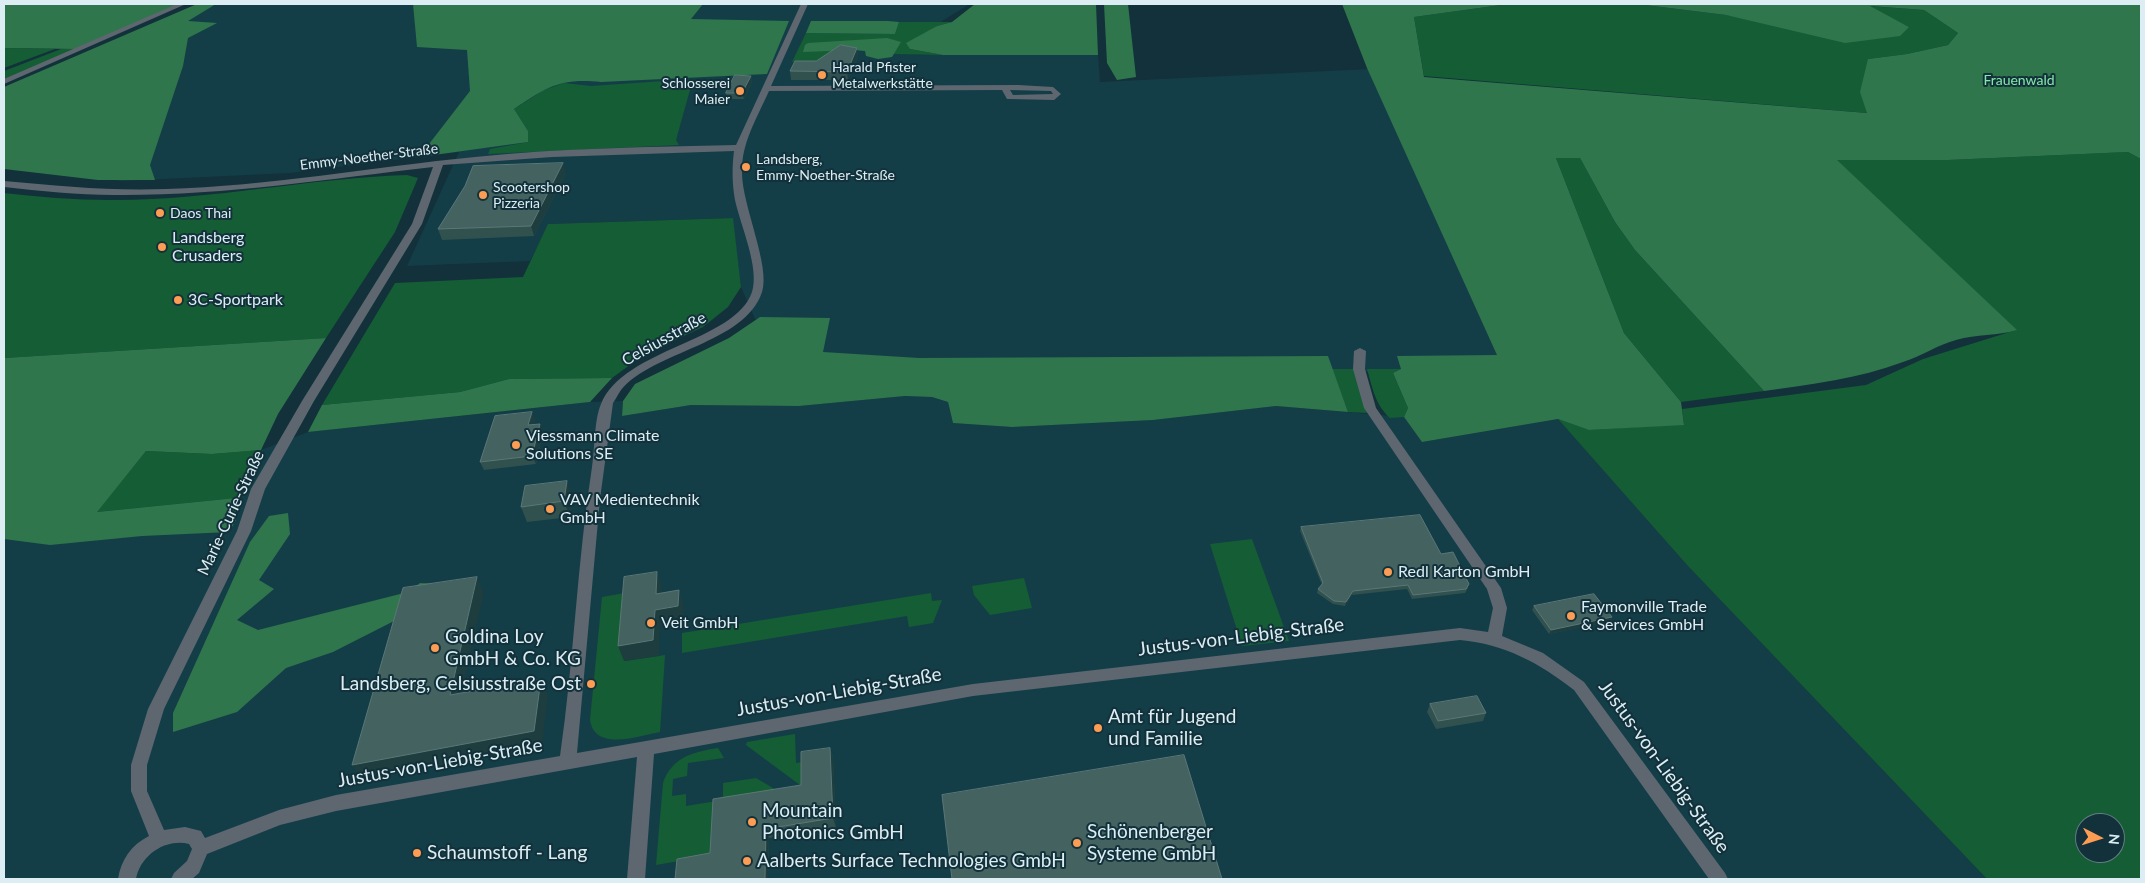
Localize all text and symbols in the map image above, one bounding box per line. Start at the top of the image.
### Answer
place label: Harald Pfister Metalwerkstätte [832,59,933,92]
marker: Harald Pfister Metalwerkstätte [816,69,828,81]
park label: Frauenwald [1983,72,2055,88]
place label: Schlosserei Maier [662,75,730,108]
marker: Schlosserei Maier [734,85,746,97]
street label: Emmy-Noether-Straße [299,140,439,174]
place label: Landsberg, Emmy-Noether-Straße [756,151,895,184]
marker: Landsberg, Emmy-Noether-Straße [740,161,752,173]
place label: Scootershop Pizzeria [493,179,570,212]
marker: Scootershop Pizzeria [477,189,489,201]
place label: Daos Thai [170,205,231,221]
marker: Daos Thai [154,207,166,219]
place label: Landsberg Crusaders [172,228,244,266]
marker: Landsberg Crusaders [156,241,168,253]
place label: 3C-Sportpark [188,290,283,310]
marker: 3C-Sportpark [172,294,184,306]
street label: Celsiusstraße [618,308,710,370]
place label: Viessmann Climate Solutions SE [526,426,659,464]
marker: Viessmann Climate Solutions SE [510,439,522,451]
street label: Marie-Curie-Straße [194,447,268,579]
place label: VAV Medientechnik GmbH [560,490,700,528]
marker: VAV Medientechnik GmbH [544,503,556,515]
place label: Redl Karton GmbH [1398,562,1531,582]
marker: Redl Karton GmbH [1382,566,1394,578]
place label: Faymonville Trade & Services GmbH [1581,597,1707,635]
marker: Faymonville Trade & Services GmbH [1565,610,1577,622]
place label: Veit GmbH [661,613,738,633]
street label: Justus-von-Liebig-Straße [1137,613,1345,661]
marker: Veit GmbH [645,617,657,629]
place label: Goldina Loy GmbH & Co. KG [445,626,581,670]
marker: Goldina Loy GmbH & Co. KG [429,642,441,654]
street label: Justus-von-Liebig-Straße [735,663,943,721]
place label: Landsberg, Celsiusstraße Ost [340,673,581,695]
street label: Justus-von-Liebig-Straße [1594,676,1734,858]
marker: Landsberg, Celsiusstraße Ost [585,678,597,690]
place label: Amt für Jugend und Familie [1108,706,1236,750]
marker: Amt für Jugend und Familie [1092,722,1104,734]
street label: Justus-von-Liebig-Straße [336,734,544,792]
place label: Mountain Photonics GmbH [762,800,904,844]
north arrow [2075,813,2125,863]
marker: Mountain Photonics GmbH [746,816,758,828]
place label: Schönenberger Systeme GmbH [1087,821,1216,865]
text: N [2106,833,2123,845]
marker: Schönenberger Systeme GmbH [1071,837,1083,849]
place label: Schaumstoff - Lang [427,842,587,864]
marker: Schaumstoff - Lang [411,847,423,859]
place label: Aalberts Surface Technologies GmbH [757,850,1066,872]
marker: Aalberts Surface Technologies GmbH [741,855,753,867]

